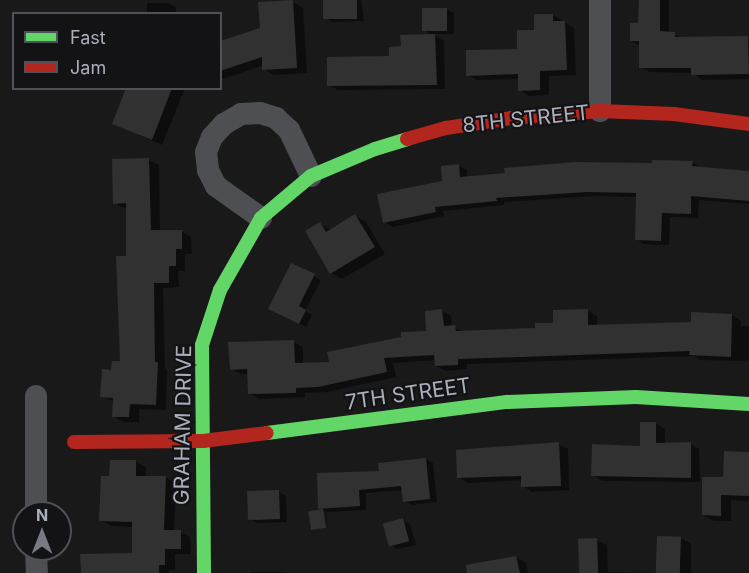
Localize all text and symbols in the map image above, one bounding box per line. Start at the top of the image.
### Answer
legend [12,12,222,90]
text: Fast [70,27,106,48]
text: Jam [70,57,106,78]
street label: 8TH STREET [461,100,591,138]
street label: GRAHAM DRIVE [169,345,197,505]
street label: 7TH STREET [344,373,472,415]
north arrow [12,501,72,561]
text: N [36,505,48,525]

